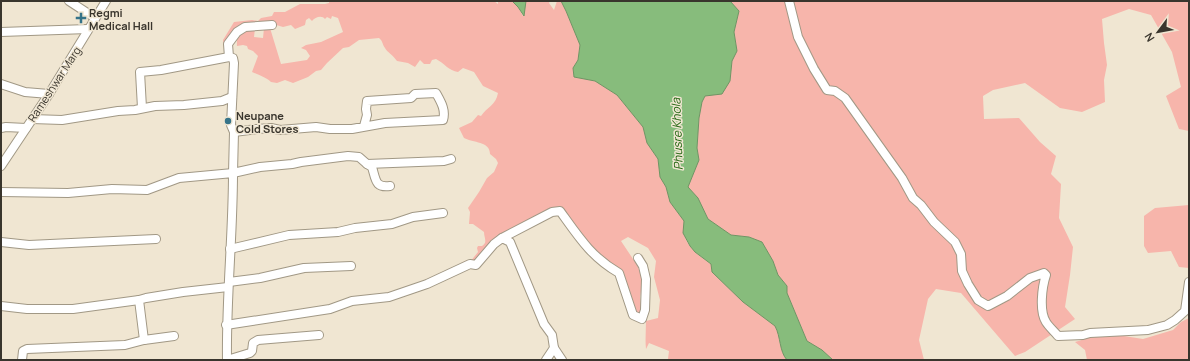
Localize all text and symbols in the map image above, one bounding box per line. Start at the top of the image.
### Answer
place label: Regmi Medical Hall [89,5,153,33]
north arrow [1138,12,1178,52]
marker: Regmi Medical Hall [76,13,86,23]
text: N [1141,30,1158,45]
street label: Rameshwar Marg [24,43,84,125]
water label: Phusre Khola [667,96,687,170]
place label: Neupane Cold Stores [236,108,298,136]
marker: Neupane Cold Stores [223,116,233,126]

